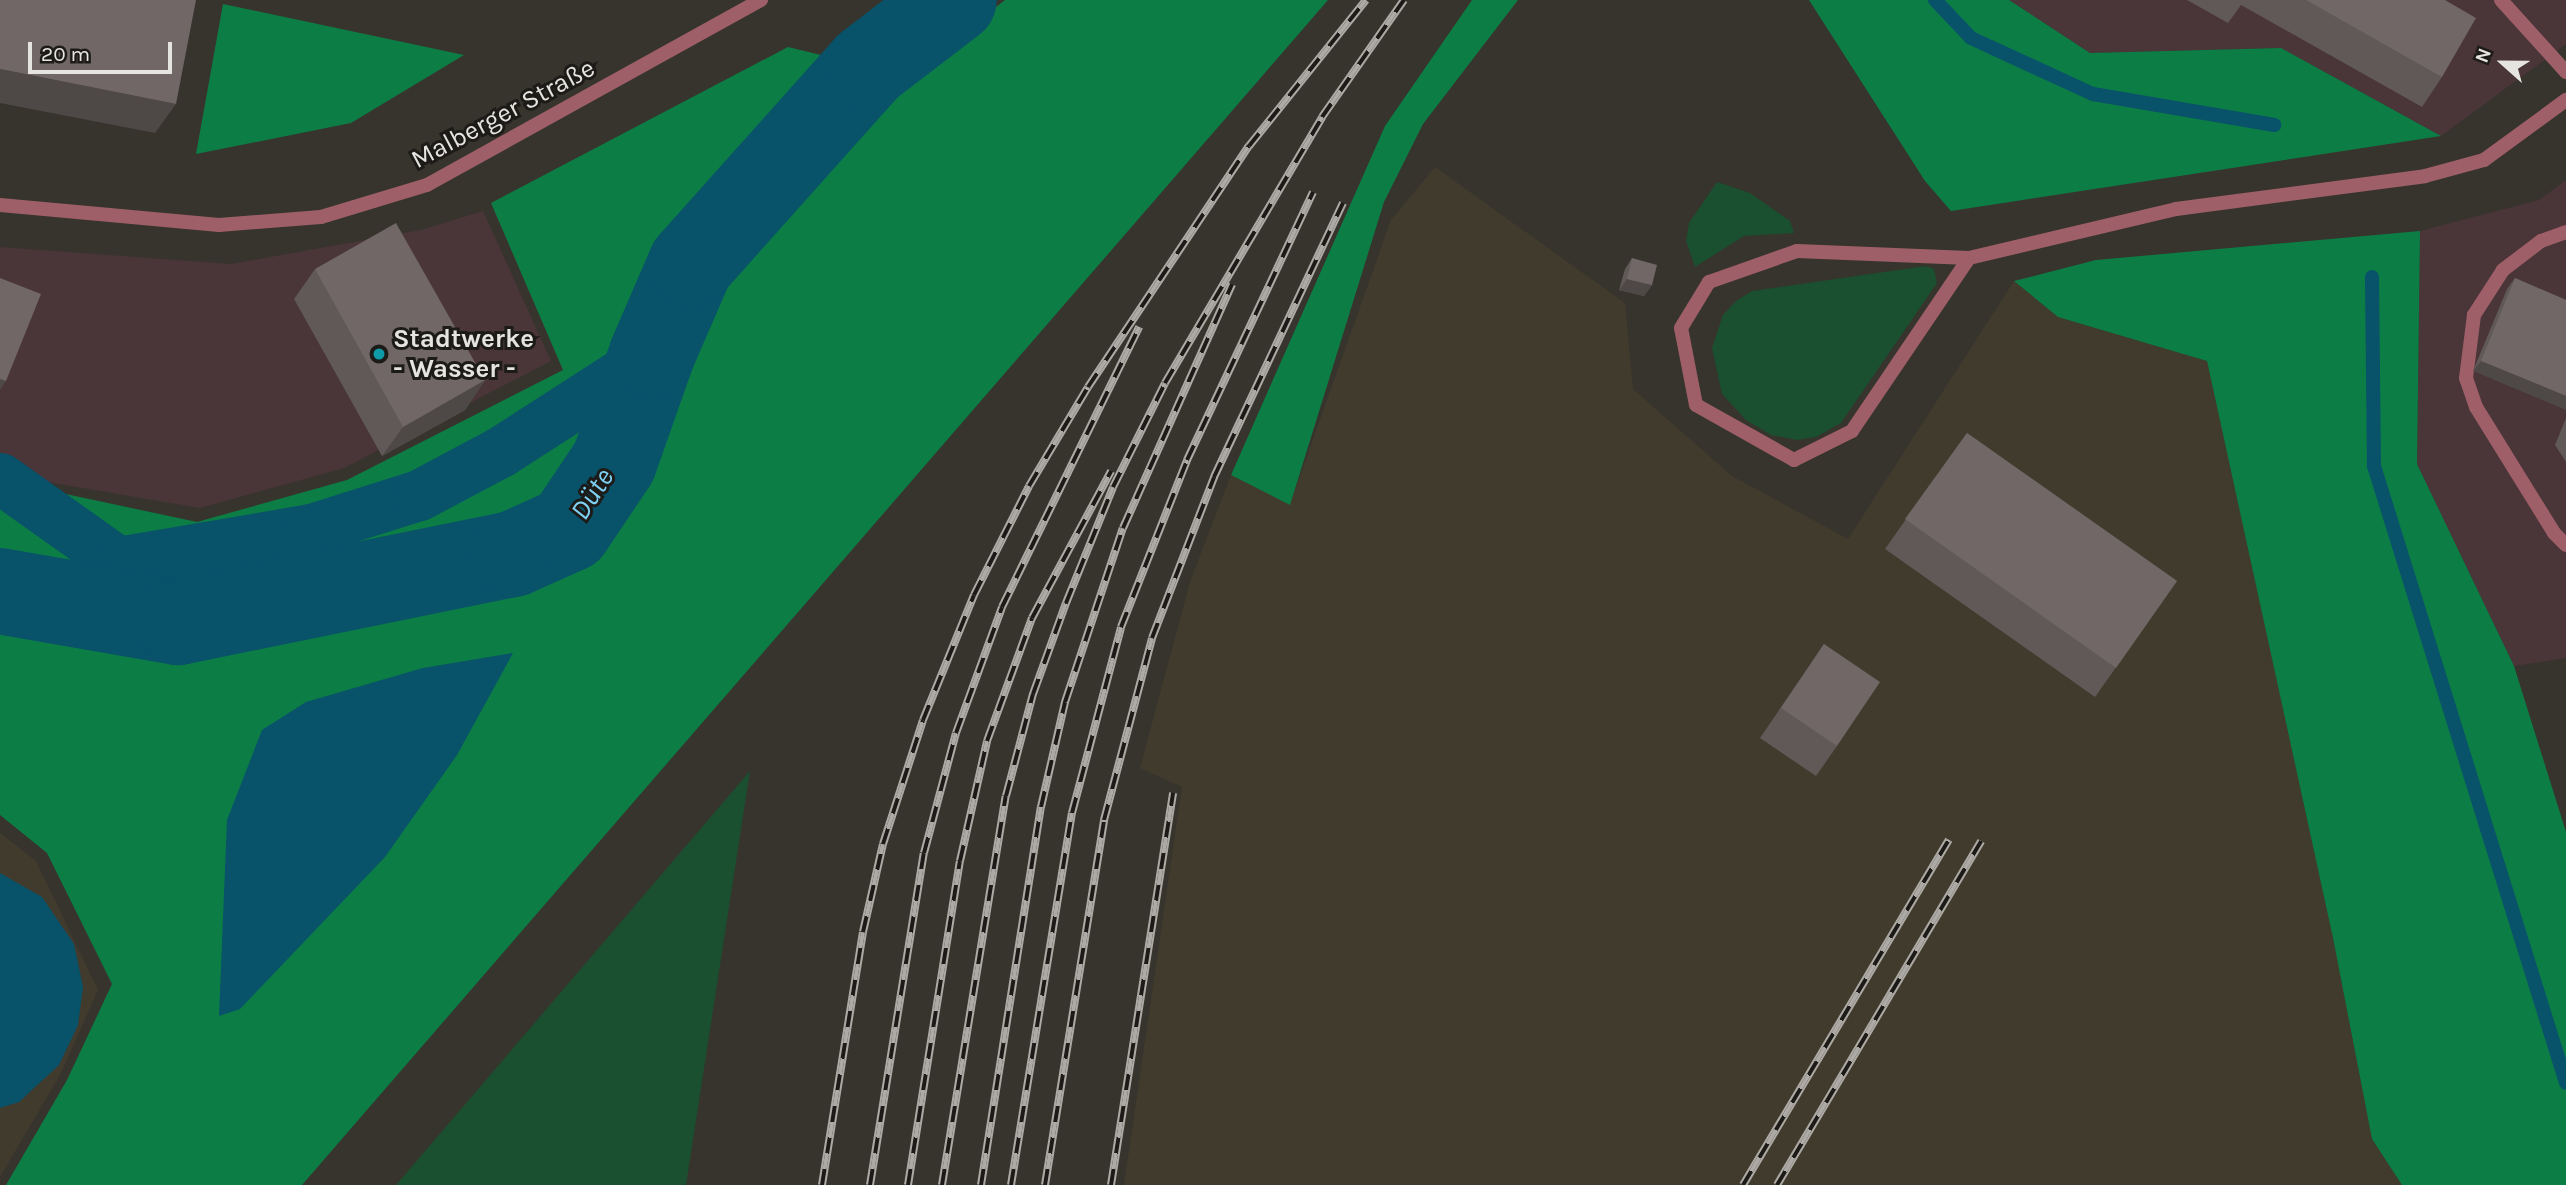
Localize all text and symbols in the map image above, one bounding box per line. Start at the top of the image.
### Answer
scale bar [32,28,175,72]
north arrow [2468,28,2538,98]
text: 20 m [41,42,90,66]
text: N [2471,45,2496,66]
street label: Malberger Straße [406,52,600,176]
place label: Stadtwerke - Wasser - [393,323,534,384]
marker: Stadtwerke - Wasser - [371,346,387,362]
water label: Düte [563,462,621,526]

